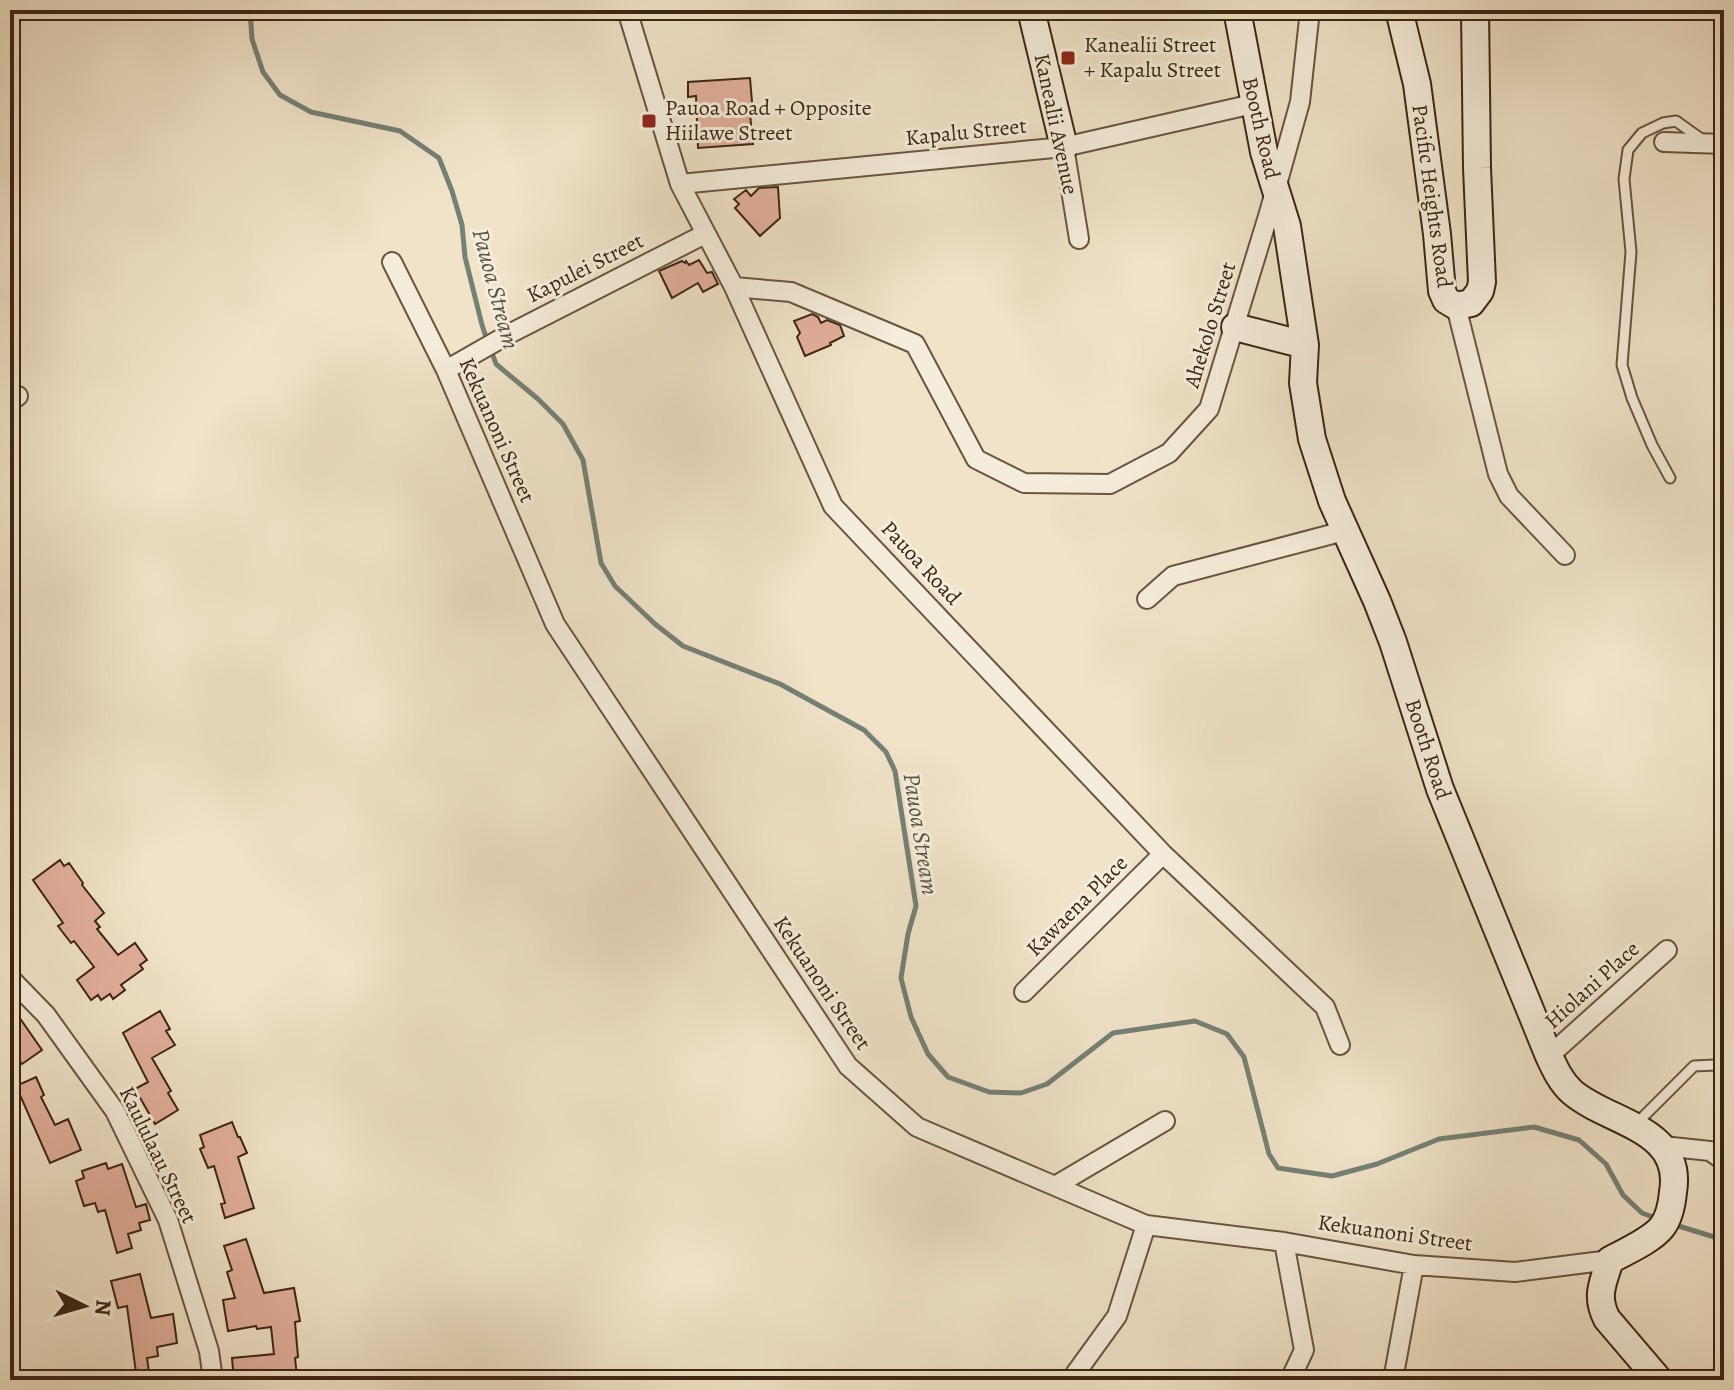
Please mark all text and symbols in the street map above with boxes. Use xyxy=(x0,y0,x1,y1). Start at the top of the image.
place label: Kanealii Street + Kapalu Street xyxy=(1084,30,1221,85)
marker: Kanealii Street + Kapalu Street xyxy=(1059,49,1077,67)
street label: Kanealii Avenue xyxy=(1026,51,1086,197)
street label: Booth Road xyxy=(1235,74,1287,182)
place label: Pauoa Road + Opposite Hiilawe Street xyxy=(665,93,872,148)
street label: Pacific Heights Road xyxy=(1404,102,1460,290)
street label: Kapalu Street xyxy=(904,111,1028,153)
marker: Pauoa Road + Opposite Hiilawe Street xyxy=(640,112,658,130)
water label: Pauoa Stream xyxy=(465,225,527,353)
street label: Kapulei Street xyxy=(521,226,649,310)
street label: Ahekolo Street xyxy=(1176,258,1243,393)
street label: Kekuanoni Street xyxy=(452,353,542,507)
street label: Pauoa Road xyxy=(874,514,968,612)
street label: Booth Road xyxy=(1398,695,1458,803)
water label: Pauoa Stream xyxy=(896,770,946,898)
street label: Kawaena Place xyxy=(1020,849,1134,963)
street label: Kekuanoni Street xyxy=(766,910,878,1056)
street label: Hiolani Place xyxy=(1538,934,1646,1036)
street label: Kaululaau Street xyxy=(112,1081,204,1229)
street label: Kekuanoni Street xyxy=(1316,1207,1474,1259)
north arrow xyxy=(44,1266,124,1346)
text: N xyxy=(87,1298,119,1317)

